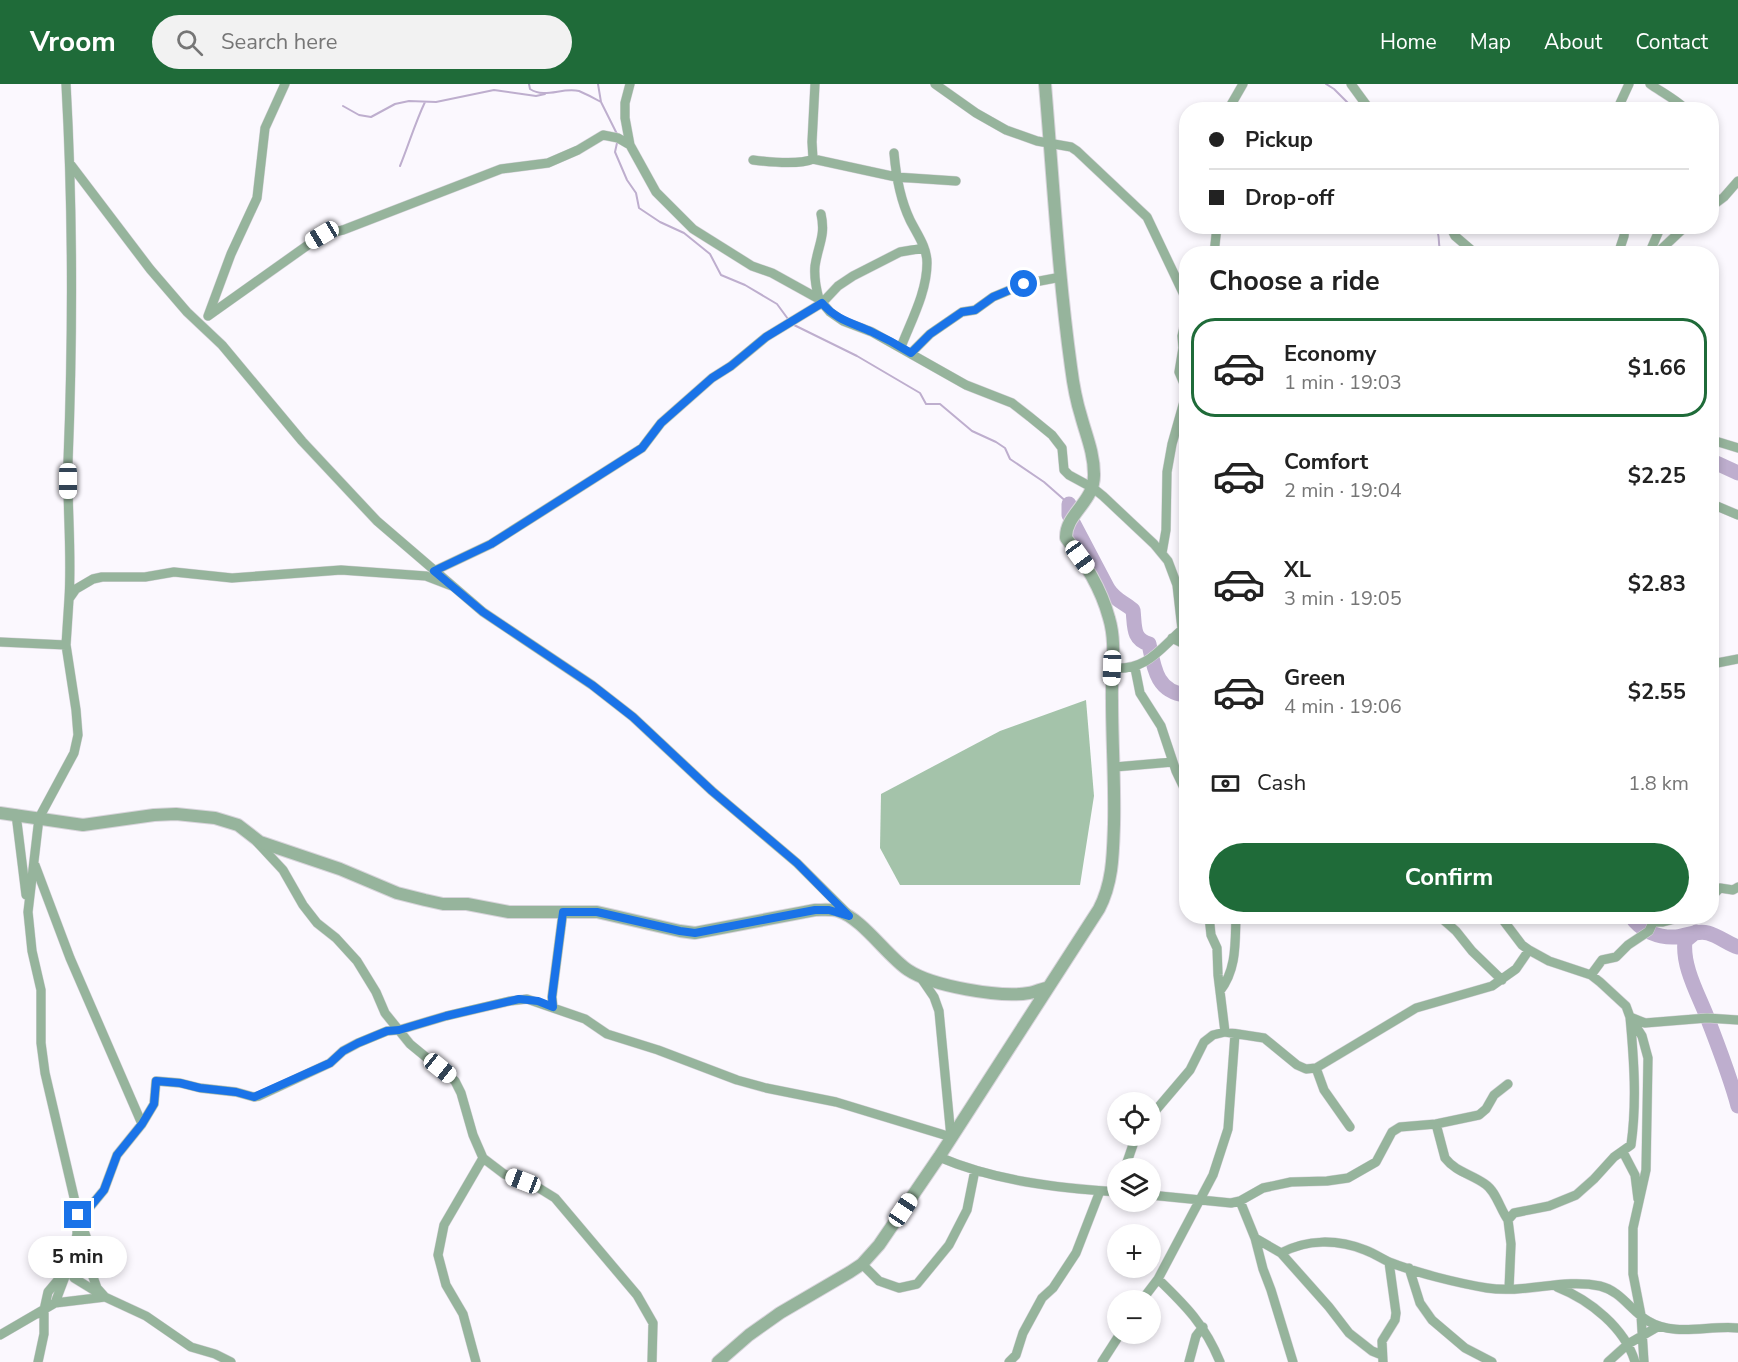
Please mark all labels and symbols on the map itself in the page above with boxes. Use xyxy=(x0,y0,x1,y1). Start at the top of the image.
car xyxy=(302,218,342,252)
route start xyxy=(1010,270,1037,297)
car xyxy=(59,463,77,499)
car xyxy=(1062,537,1098,577)
car xyxy=(1102,650,1122,686)
car xyxy=(420,1050,460,1086)
car xyxy=(503,1166,543,1196)
car xyxy=(885,1190,921,1230)
route end xyxy=(64,1201,91,1228)
callout: 5 min xyxy=(28,1236,128,1278)

